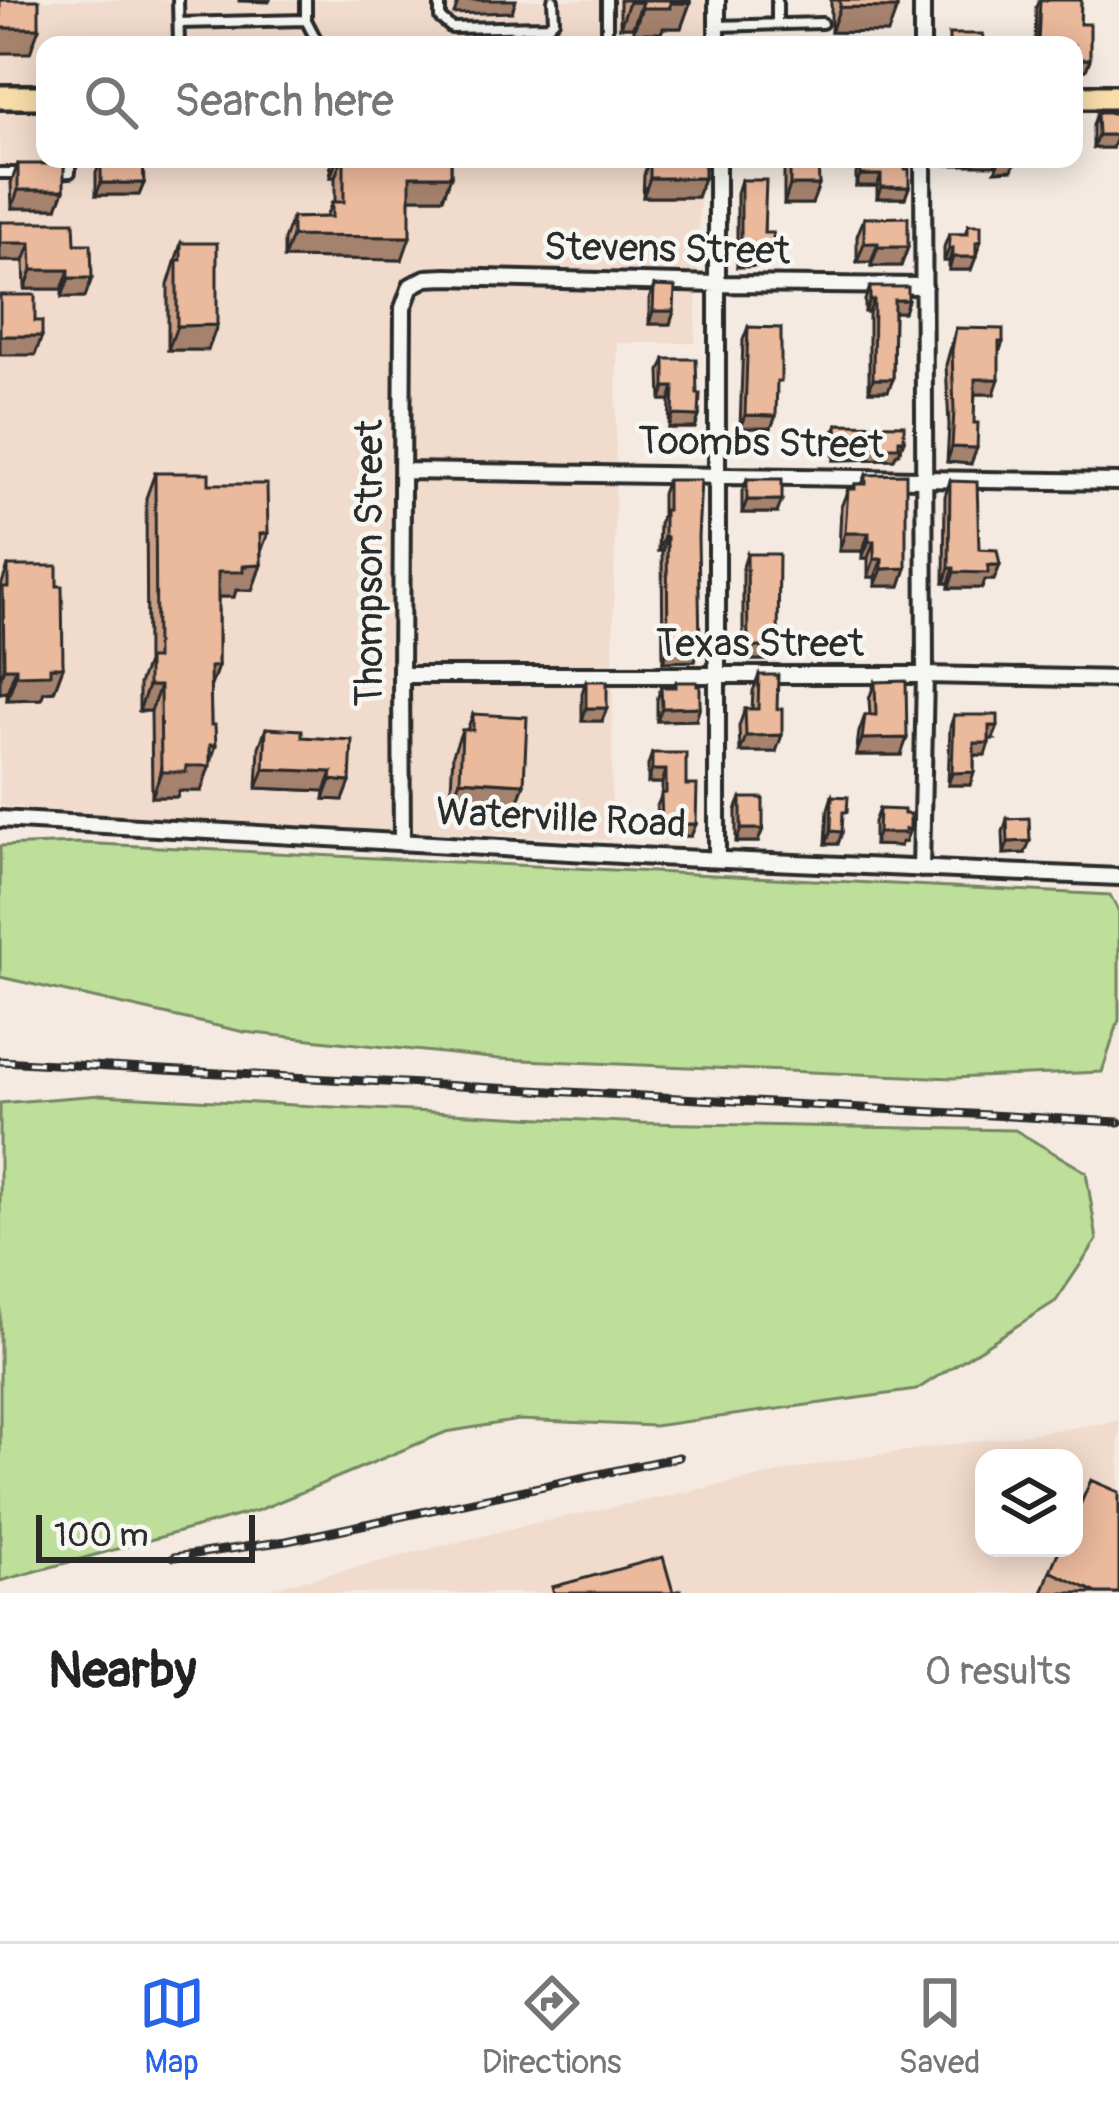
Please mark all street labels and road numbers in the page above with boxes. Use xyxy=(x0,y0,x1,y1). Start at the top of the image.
street label: Stevens Street xyxy=(543,222,791,276)
street label: Toombs Street xyxy=(638,416,885,470)
street label: Thompson Street xyxy=(345,419,394,707)
street label: Texas Street xyxy=(656,619,864,668)
street label: Waterville Road xyxy=(435,787,687,849)

